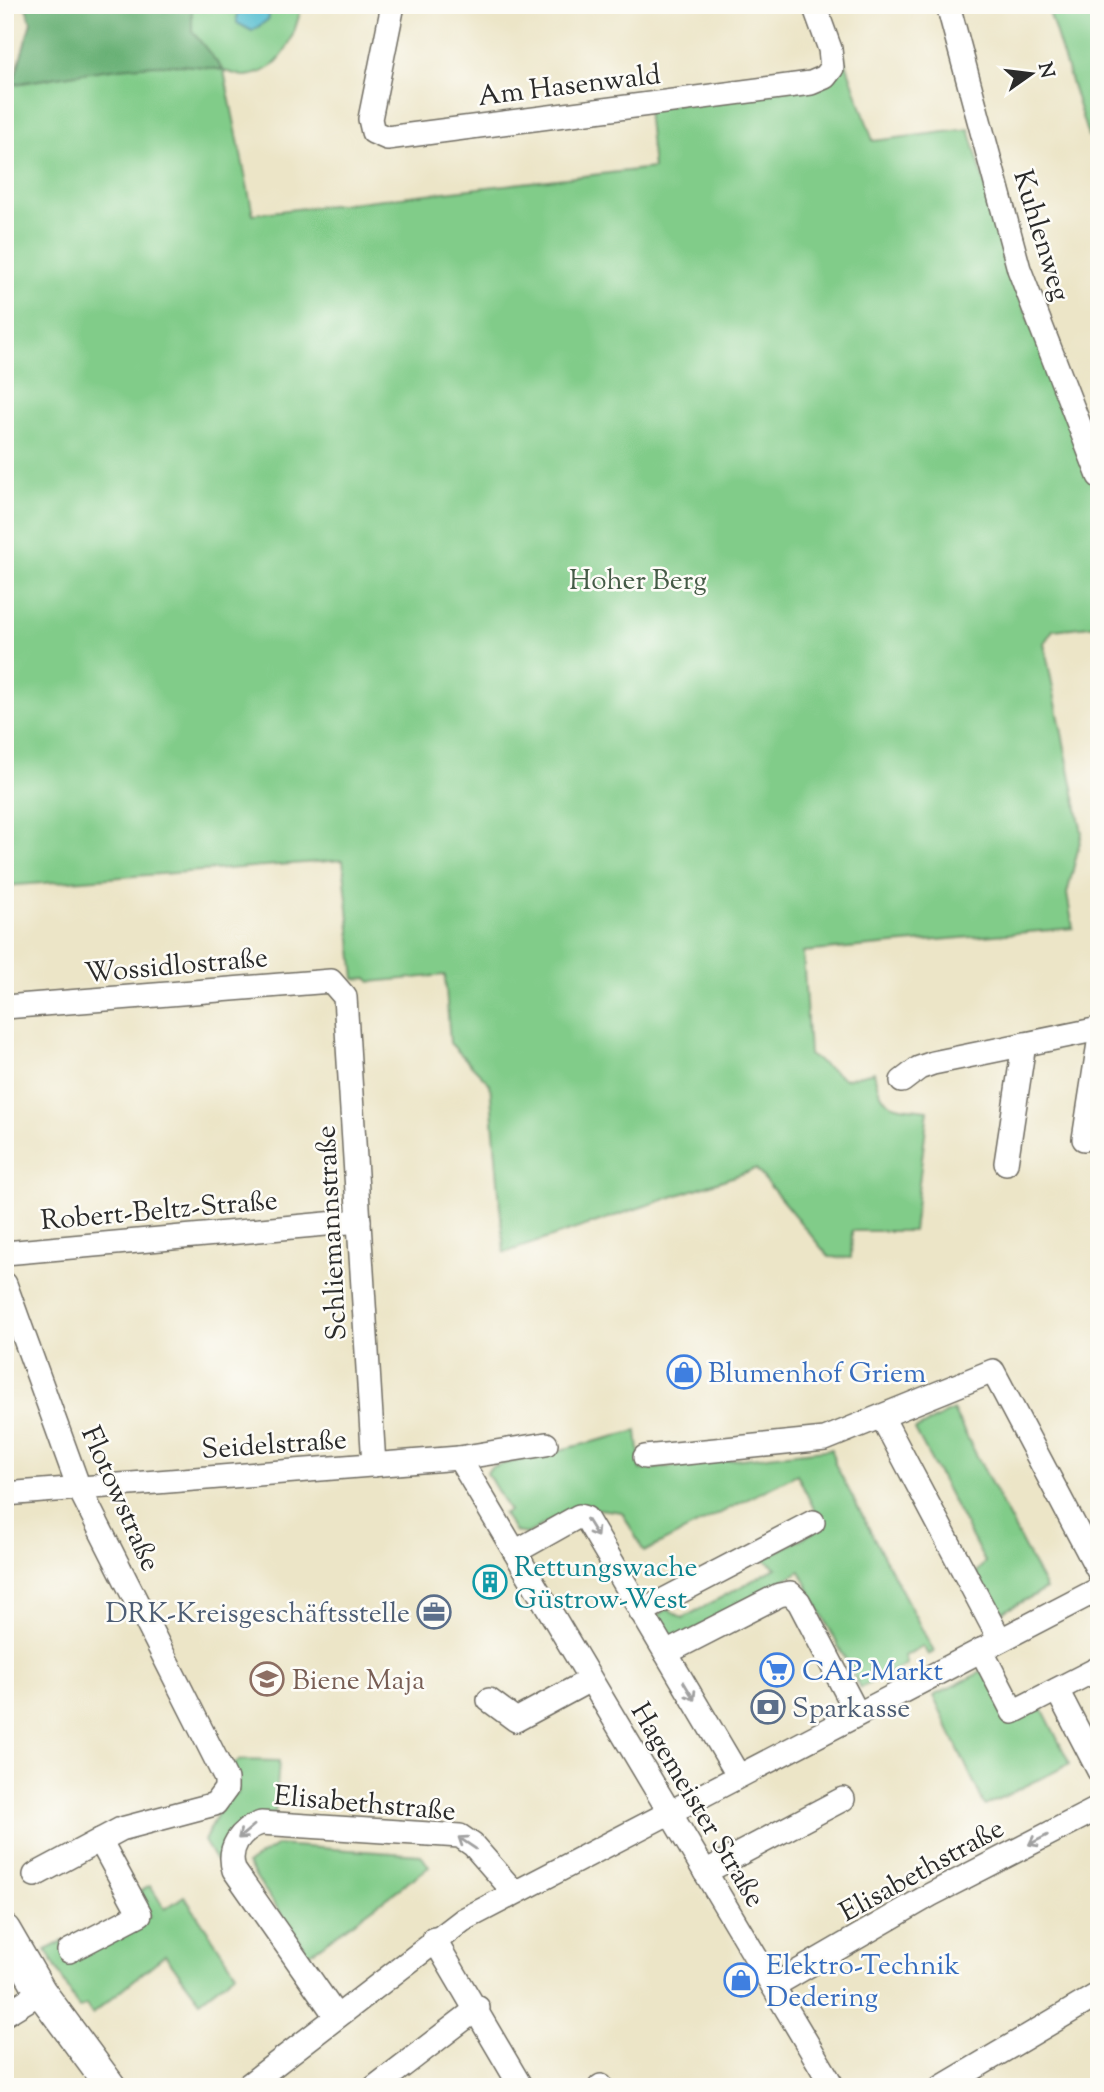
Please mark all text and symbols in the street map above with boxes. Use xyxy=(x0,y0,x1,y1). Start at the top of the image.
north arrow xyxy=(996,38,1066,108)
street label: Am Hasenwald xyxy=(476,56,663,118)
text: N xyxy=(1030,60,1060,81)
street label: Kuhlenweg xyxy=(1001,165,1079,306)
park label: Hoher Berg xyxy=(569,562,707,602)
street label: Wossidlostraße xyxy=(83,939,270,995)
street label: Schliemannstraße xyxy=(307,1124,359,1341)
street label: Robert-Beltz-Straße xyxy=(39,1182,279,1242)
shop icon: Blumenhof Griem xyxy=(665,1353,703,1391)
place label: Blumenhof Griem xyxy=(708,1355,926,1395)
street label: Flotowstraße xyxy=(69,1420,169,1578)
street label: Seidelstraße xyxy=(200,1421,348,1471)
one-way arrow xyxy=(585,1518,599,1538)
place label: Rettungswache Güstrow-West xyxy=(514,1549,698,1621)
building icon: Rettungswache Güstrow-West xyxy=(471,1563,509,1601)
office icon: DRK-Kreisgeschäftsstelle xyxy=(415,1593,453,1631)
place label: DRK-Kreisgeschäftsstelle xyxy=(105,1595,410,1635)
supermarket icon: CAP-Markt xyxy=(758,1651,796,1689)
place label: CAP-Markt xyxy=(802,1653,943,1693)
school or university icon: Biene Maja xyxy=(248,1660,286,1698)
place label: Biene Maja xyxy=(292,1662,425,1702)
one-way arrow xyxy=(682,1681,696,1701)
bank icon: Sparkasse xyxy=(749,1688,787,1726)
place label: Sparkasse xyxy=(792,1690,910,1730)
street label: Hagemeister Straße xyxy=(619,1696,773,1916)
street label: Elisabethstraße xyxy=(272,1777,457,1833)
street label: Elisabethstraße xyxy=(833,1810,1012,1933)
one-way arrow xyxy=(237,1824,255,1840)
one-way arrow xyxy=(1028,1833,1049,1847)
one-way arrow xyxy=(458,1835,478,1850)
place label: Elektro-Technik Dedering xyxy=(766,1947,960,2019)
shop icon: Elektro-Technik Dedering xyxy=(722,1961,760,1999)

